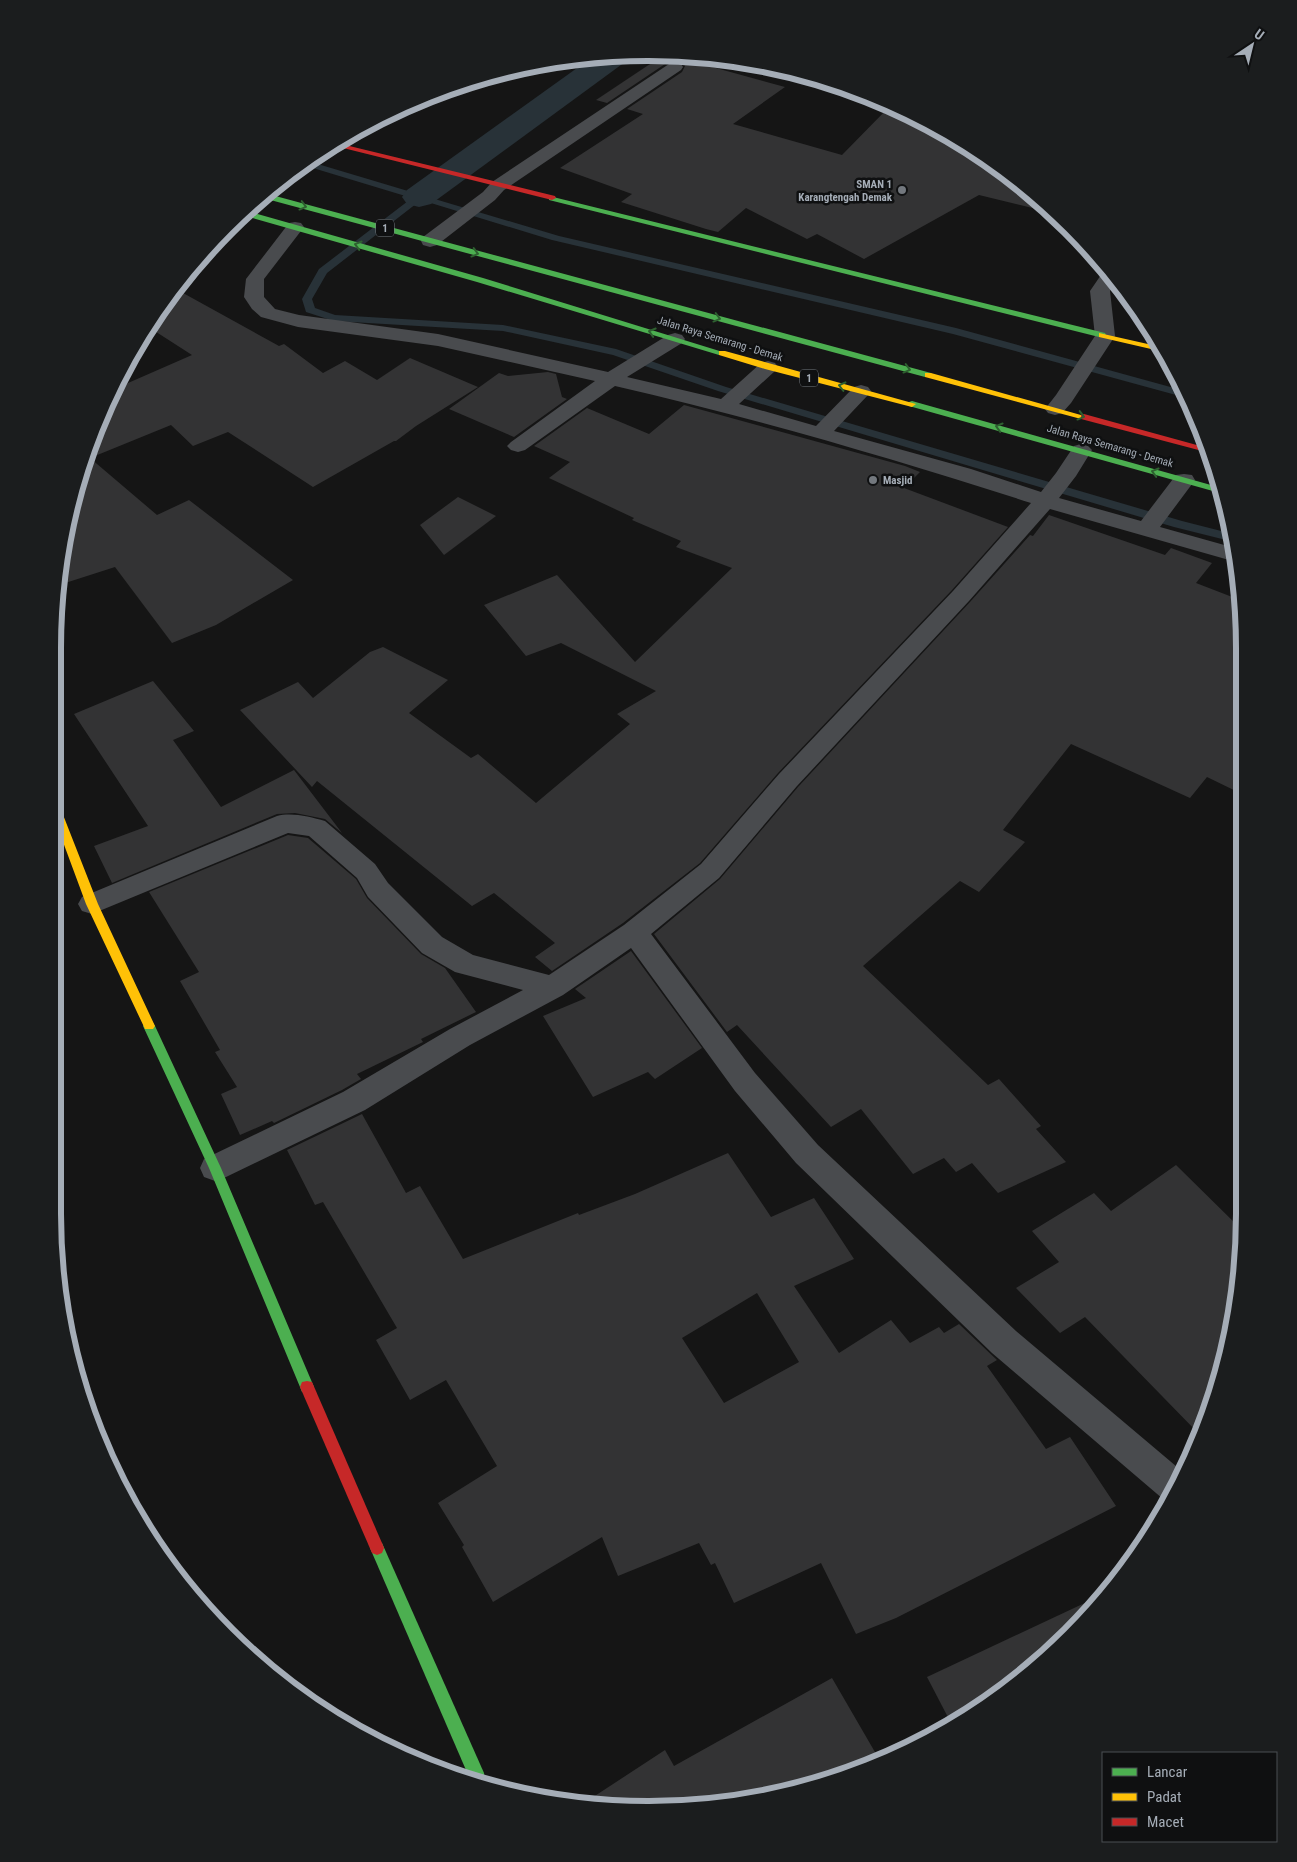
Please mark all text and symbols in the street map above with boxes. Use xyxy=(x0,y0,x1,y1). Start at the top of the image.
north arrow xyxy=(1227,20,1277,70)
text: U xyxy=(1252,26,1267,43)
place label: SMAN 1 Karangtengah Demak xyxy=(798,178,893,204)
marker: SMAN 1 Karangtengah Demak xyxy=(896,184,908,196)
one-way arrow xyxy=(298,200,307,211)
road number: 1 xyxy=(376,220,394,237)
one-way arrow xyxy=(354,240,362,250)
one-way arrow xyxy=(471,248,479,258)
one-way arrow xyxy=(712,312,721,323)
street label: Jalan Raya Semarang - Demak xyxy=(656,314,784,364)
one-way arrow xyxy=(648,328,656,338)
one-way arrow xyxy=(903,364,911,374)
road number: 1 xyxy=(800,369,818,386)
one-way arrow xyxy=(837,381,846,392)
one-way arrow xyxy=(1077,411,1085,421)
street label: Jalan Raya Semarang - Demak xyxy=(1045,422,1175,470)
one-way arrow xyxy=(995,423,1003,433)
one-way arrow xyxy=(1151,467,1160,477)
marker: Masjid xyxy=(867,474,879,486)
place label: Masjid xyxy=(883,474,912,487)
legend xyxy=(1102,1752,1277,1842)
text: Lancar xyxy=(1147,1763,1188,1781)
text: Padat xyxy=(1147,1788,1181,1806)
text: Macet xyxy=(1147,1813,1184,1831)

